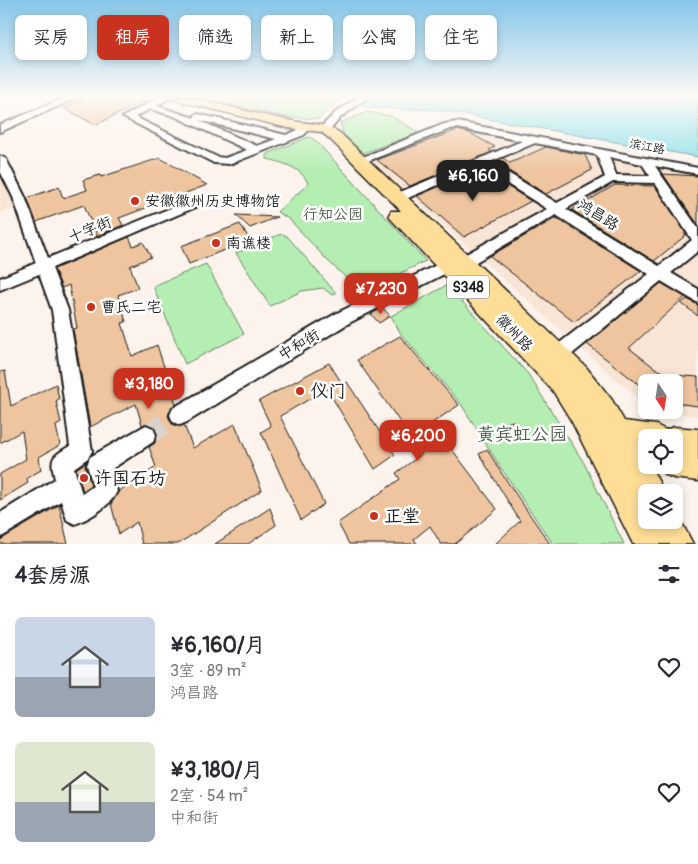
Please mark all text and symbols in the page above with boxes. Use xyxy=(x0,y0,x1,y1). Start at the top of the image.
chip: 买房 xyxy=(15,15,87,60)
chip: 租房 xyxy=(97,15,169,60)
chip: 筛选 xyxy=(179,15,251,60)
chip: 新上 xyxy=(261,15,333,60)
chip: 公寓 xyxy=(343,15,415,60)
chip: 住宅 xyxy=(425,15,497,60)
street label: 滨江路 xyxy=(628,136,666,158)
pin: ¥6,160 xyxy=(432,160,514,202)
text: ¥6,160 xyxy=(448,166,498,186)
place label: 安徽徽州历史博物馆 xyxy=(145,192,280,211)
marker: 安徽徽州历史博物馆 xyxy=(129,195,141,207)
street label: 鸿昌路 xyxy=(574,195,622,235)
park label: 行知公园 xyxy=(303,205,363,224)
street label: 十字街 xyxy=(66,212,114,248)
place label: 南谯楼 xyxy=(226,234,271,253)
marker: 南谯楼 xyxy=(210,237,222,249)
pin: ¥7,230 xyxy=(340,272,422,315)
road number: S348 xyxy=(447,276,489,298)
text: ¥7,230 xyxy=(355,279,407,299)
place label: 曹氏二宅 xyxy=(101,298,161,317)
marker: 曹氏二宅 xyxy=(85,301,97,313)
street label: 徽州路 xyxy=(492,310,536,356)
street label: 中和街 xyxy=(275,325,323,365)
pin: ¥3,180 xyxy=(108,368,190,410)
text: ¥3,180 xyxy=(124,374,174,394)
north arrow xyxy=(638,374,682,419)
map controls xyxy=(638,374,683,529)
place label: 仪门 xyxy=(310,380,346,403)
marker: 仪门 xyxy=(294,385,306,397)
pin: ¥6,200 xyxy=(377,420,459,462)
park label: 黄宾虹公园 xyxy=(477,423,567,446)
text: ¥6,200 xyxy=(390,426,446,446)
button: locate xyxy=(638,429,683,474)
place label: 许国石坊 xyxy=(94,467,166,490)
marker: 许国石坊 xyxy=(78,472,90,484)
button: layers xyxy=(638,484,683,529)
place label: 正堂 xyxy=(384,505,420,528)
marker: 正堂 xyxy=(368,510,380,522)
icon: filters xyxy=(655,560,683,588)
text: 4套房源 xyxy=(15,562,90,589)
text: ¥6,160/月 xyxy=(170,632,265,659)
icon: home xyxy=(55,637,115,697)
icon: heart xyxy=(655,653,683,681)
text: 3室 · 89 m² xyxy=(170,661,247,681)
text: 鸿昌路 xyxy=(170,683,218,703)
text: ¥3,180/月 xyxy=(170,757,263,784)
icon: home xyxy=(55,762,115,822)
icon: heart xyxy=(655,778,683,806)
text: 2室 · 54 m² xyxy=(170,786,248,806)
text: 中和街 xyxy=(170,808,218,828)

